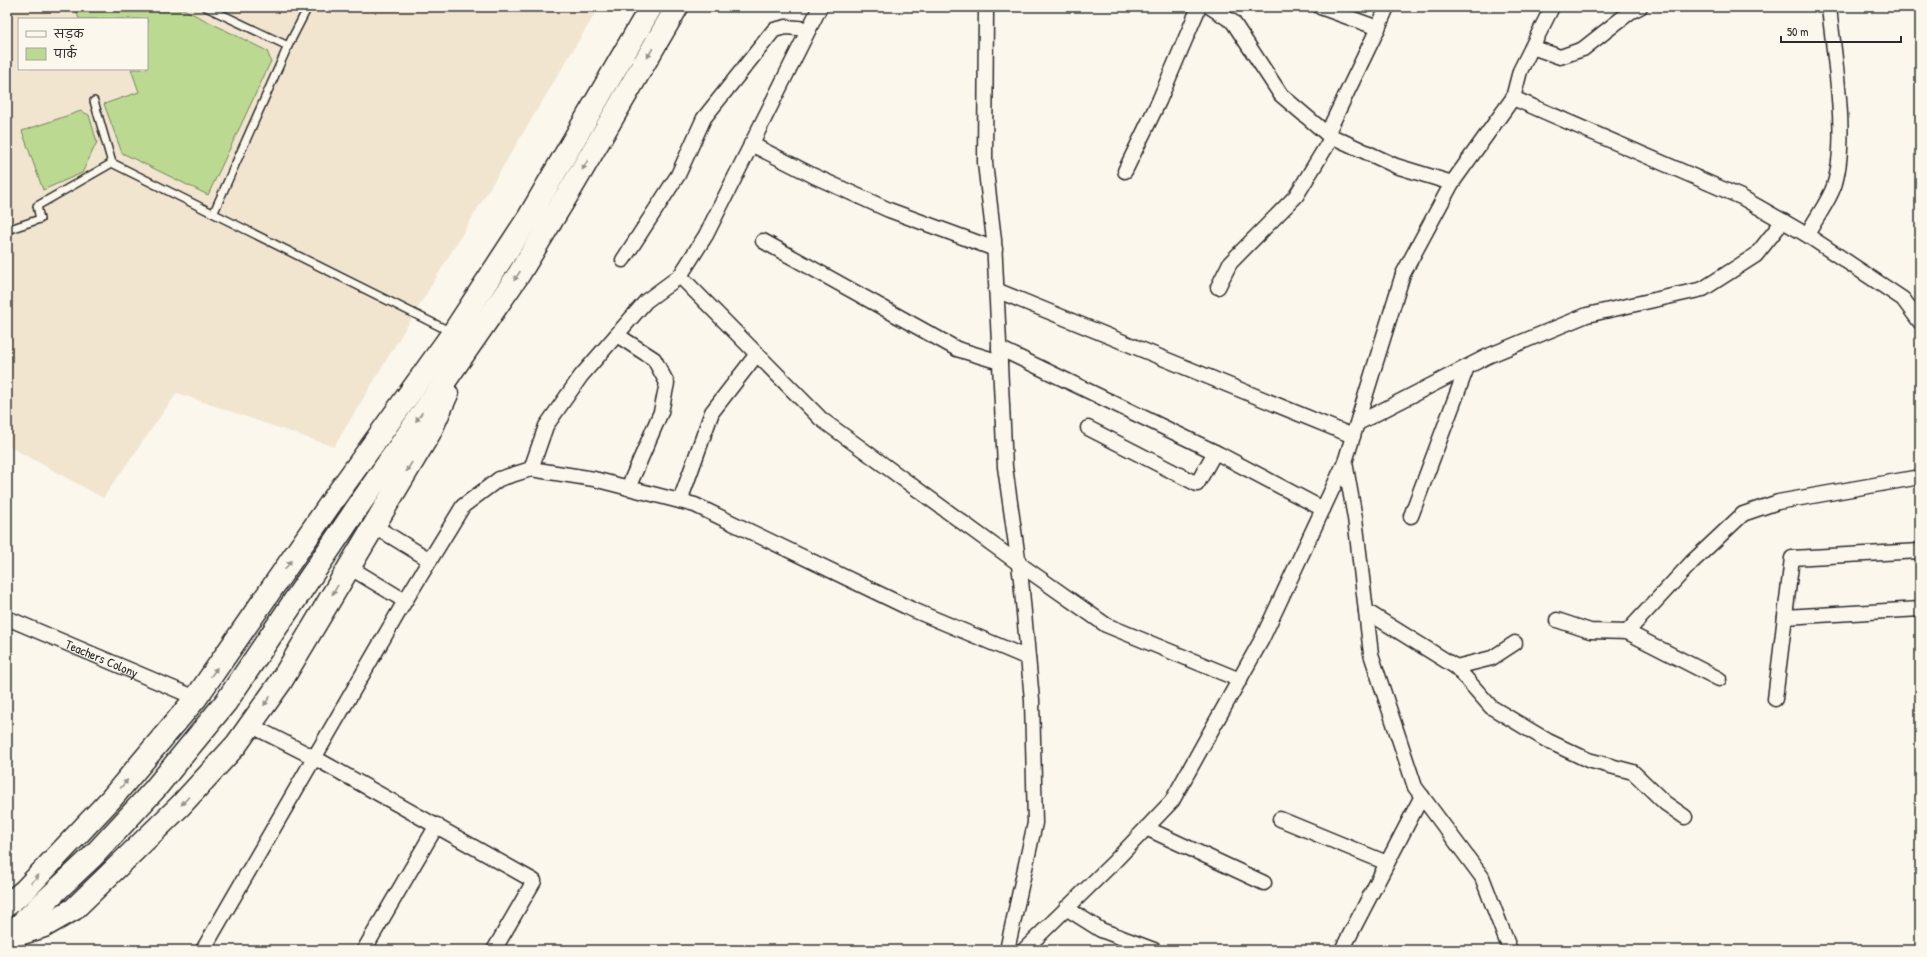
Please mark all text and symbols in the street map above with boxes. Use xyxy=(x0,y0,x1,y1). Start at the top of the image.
legend xyxy=(18,18,148,70)
scale bar xyxy=(1781,18,1901,44)
text: 50 m xyxy=(1787,23,1808,40)
text: सड़क xyxy=(53,25,85,42)
text: पार्क xyxy=(53,44,78,62)
one-way arrow xyxy=(647,47,654,59)
one-way arrow xyxy=(582,160,589,171)
one-way arrow xyxy=(513,271,521,281)
one-way arrow xyxy=(415,412,423,423)
one-way arrow xyxy=(406,461,413,473)
one-way arrow xyxy=(284,560,292,570)
one-way arrow xyxy=(332,584,339,596)
street label: Teachers Colony xyxy=(63,635,142,682)
one-way arrow xyxy=(210,666,218,677)
one-way arrow xyxy=(263,696,271,706)
one-way arrow xyxy=(120,778,129,789)
one-way arrow xyxy=(180,796,189,807)
one-way arrow xyxy=(31,874,40,884)

